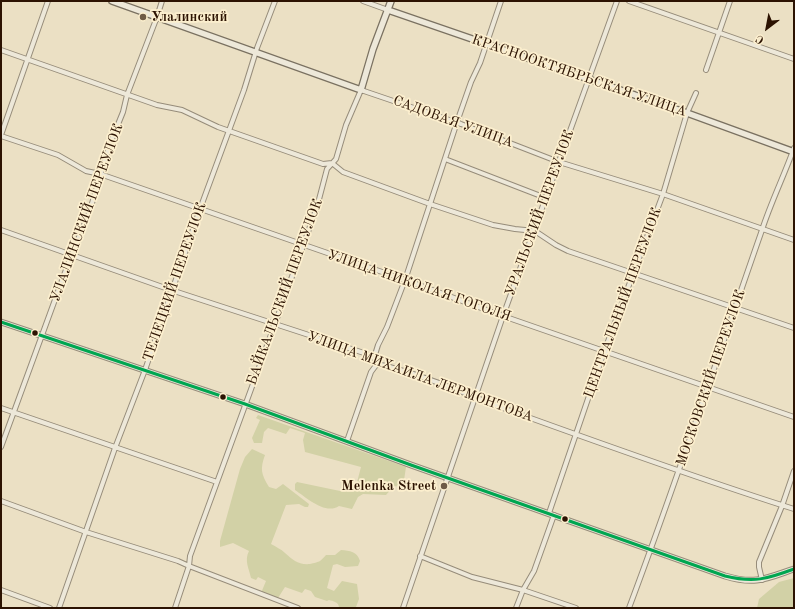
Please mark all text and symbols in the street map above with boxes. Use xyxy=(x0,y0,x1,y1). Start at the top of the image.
north arrow xyxy=(747,8,787,48)
place label: Улалинский xyxy=(151,9,227,25)
marker: Улалинский xyxy=(138,12,148,22)
street label: КРАСНООКТЯБРЬСКАЯ УЛИЦА xyxy=(469,31,689,121)
text: С xyxy=(754,32,766,45)
street label: САДОВАЯ УЛИЦА xyxy=(391,92,515,152)
street label: УЛАЛИНСКИЙ ПЕРЕУЛОК xyxy=(47,121,127,305)
street label: УРАЛЬСКИЙ ПЕРЕУЛОК xyxy=(502,127,578,299)
street label: БАЙКАЛЬСКИЙ ПЕРЕУЛОК xyxy=(243,196,327,388)
street label: ТЕЛЕЦКИЙ ПЕРЕУЛОК xyxy=(140,200,210,364)
street label: ЦЕНТРАЛЬНЫЙ ПЕРЕУЛОК xyxy=(581,205,665,401)
street label: УЛИЦА НИКОЛАЯ ГОГОЛЯ xyxy=(325,247,513,325)
street label: МОСКОВСКИЙ ПЕРЕУЛОК xyxy=(673,287,749,469)
unlabelled marker xyxy=(30,328,40,338)
street label: УЛИЦА МИХАИЛА ЛЕРМОНТОВА xyxy=(305,328,535,426)
unlabelled marker xyxy=(218,392,228,402)
place label: Melenka Street xyxy=(341,478,436,494)
marker: Melenka Street xyxy=(439,481,449,491)
unlabelled marker xyxy=(560,514,570,524)

